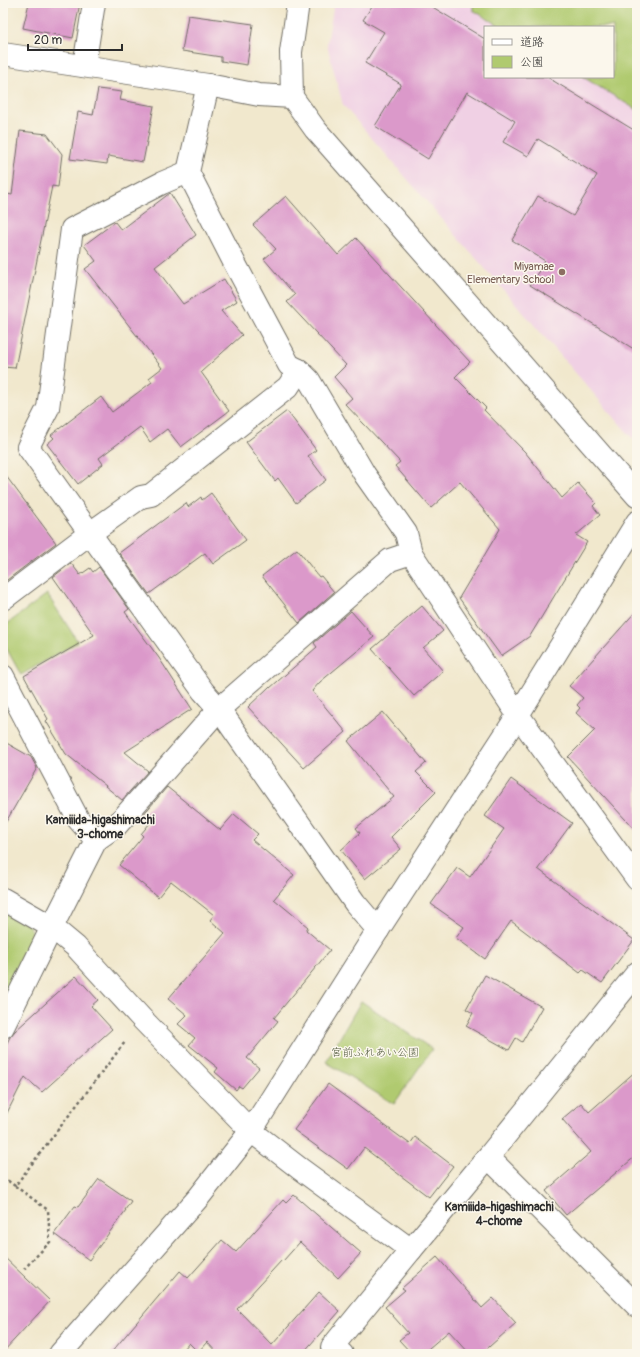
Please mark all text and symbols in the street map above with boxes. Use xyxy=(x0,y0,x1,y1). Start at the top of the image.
scale bar xyxy=(28,26,122,52)
legend xyxy=(484,26,614,78)
text: 20 m xyxy=(34,33,63,48)
text: 道路 xyxy=(520,35,544,50)
text: 公園 xyxy=(520,55,544,70)
place label: Miyamae Elementary School xyxy=(467,260,555,286)
marker: Miyamae Elementary School xyxy=(557,267,567,277)
district label: Kamiiida-higashimachi 3-chome xyxy=(45,813,155,842)
park label: 宮前ふれあい公園 xyxy=(331,1046,419,1059)
district label: Kamiiida-higashimachi 4-chome xyxy=(444,1200,554,1229)

